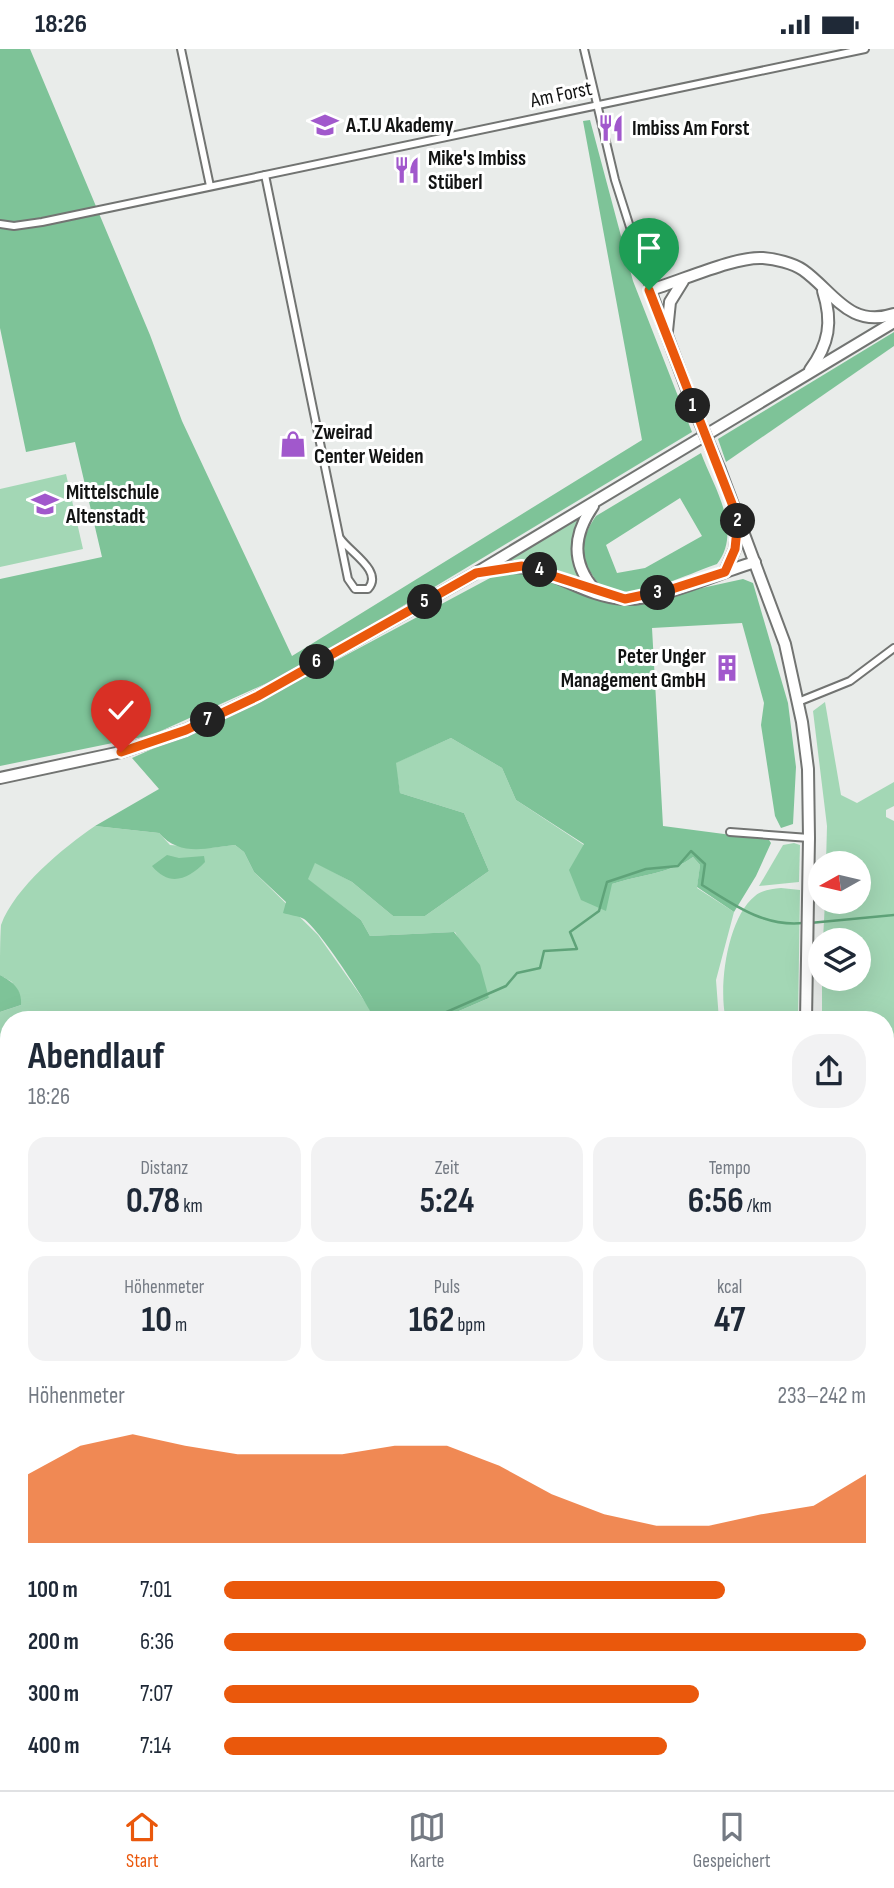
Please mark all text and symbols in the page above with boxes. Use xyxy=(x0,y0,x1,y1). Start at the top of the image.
text: 18:26 xyxy=(35,9,87,40)
street label: Am Forst xyxy=(527,76,594,113)
school or university icon: A.T.U Akademy xyxy=(310,110,340,140)
place label: A.T.U Akademy xyxy=(345,113,454,138)
restaurant icon: Imbiss Am Forst xyxy=(596,113,626,143)
place label: Imbiss Am Forst xyxy=(632,116,749,141)
place label: Mike's Imbiss Stüberl xyxy=(428,146,526,195)
restaurant icon: Mike's Imbiss Stüberl xyxy=(392,155,422,185)
pin xyxy=(619,218,679,290)
icon: arrive xyxy=(630,229,668,267)
pin: 1 xyxy=(676,389,710,423)
text: 1 xyxy=(689,394,696,417)
place label: Zweirad Center Weiden xyxy=(314,420,424,469)
shop icon: Zweirad Center Weiden xyxy=(278,429,308,459)
place label: Mittelschule Altenstadt xyxy=(65,480,159,529)
school or university icon: Mittelschule Altenstadt xyxy=(30,489,60,519)
pin: 2 xyxy=(720,503,756,539)
text: 2 xyxy=(733,509,742,532)
pin: 4 xyxy=(522,553,558,587)
text: 4 xyxy=(535,558,544,581)
pin: 3 xyxy=(640,575,676,611)
text: 3 xyxy=(653,581,662,604)
pin: 5 xyxy=(408,585,442,619)
text: 5 xyxy=(420,590,429,613)
place label: Peter Unger Management GmbH xyxy=(561,644,706,693)
pin: 6 xyxy=(300,645,334,679)
text: 6 xyxy=(312,650,321,673)
building icon: Peter Unger Management GmbH xyxy=(712,653,742,683)
pin xyxy=(91,680,151,752)
icon: check xyxy=(102,691,140,729)
pin: 7 xyxy=(190,703,226,737)
text: 7 xyxy=(203,708,212,731)
north arrow xyxy=(808,851,872,913)
map controls xyxy=(808,851,871,991)
button: layers xyxy=(808,928,871,991)
text: Abendlauf xyxy=(28,1034,164,1079)
button: share xyxy=(792,1034,866,1108)
text: 18:26 xyxy=(28,1083,70,1111)
text: Distanz xyxy=(140,1157,188,1180)
text: Zeit xyxy=(435,1157,459,1180)
text: Tempo xyxy=(709,1157,751,1180)
text: 0.78 xyxy=(126,1180,180,1223)
text: 5:24 xyxy=(420,1180,474,1223)
text: 6:56 xyxy=(688,1180,744,1223)
text: km xyxy=(180,1195,203,1218)
text: /km xyxy=(744,1195,772,1218)
text: Höhenmeter xyxy=(124,1276,204,1299)
text: Puls xyxy=(434,1276,460,1299)
text: kcal xyxy=(717,1276,742,1299)
text: 10 xyxy=(142,1299,172,1342)
text: 162 xyxy=(409,1299,454,1342)
text: 47 xyxy=(714,1299,745,1342)
text: m xyxy=(172,1314,187,1337)
text: bpm xyxy=(454,1314,485,1337)
text: Höhenmeter xyxy=(28,1382,125,1410)
text: 233–242 m xyxy=(777,1382,866,1410)
text: 100 m xyxy=(28,1576,78,1604)
text: 7:01 xyxy=(140,1576,172,1604)
text: 200 m xyxy=(28,1628,79,1656)
text: 6:36 xyxy=(140,1628,174,1656)
text: 300 m xyxy=(28,1680,79,1708)
text: 7:07 xyxy=(140,1680,173,1708)
text: 400 m xyxy=(28,1732,79,1760)
text: 7:14 xyxy=(140,1732,171,1760)
tab: Start xyxy=(123,1808,161,1873)
tab: Karte xyxy=(408,1808,446,1873)
tab: Gespeichert xyxy=(693,1808,771,1873)

